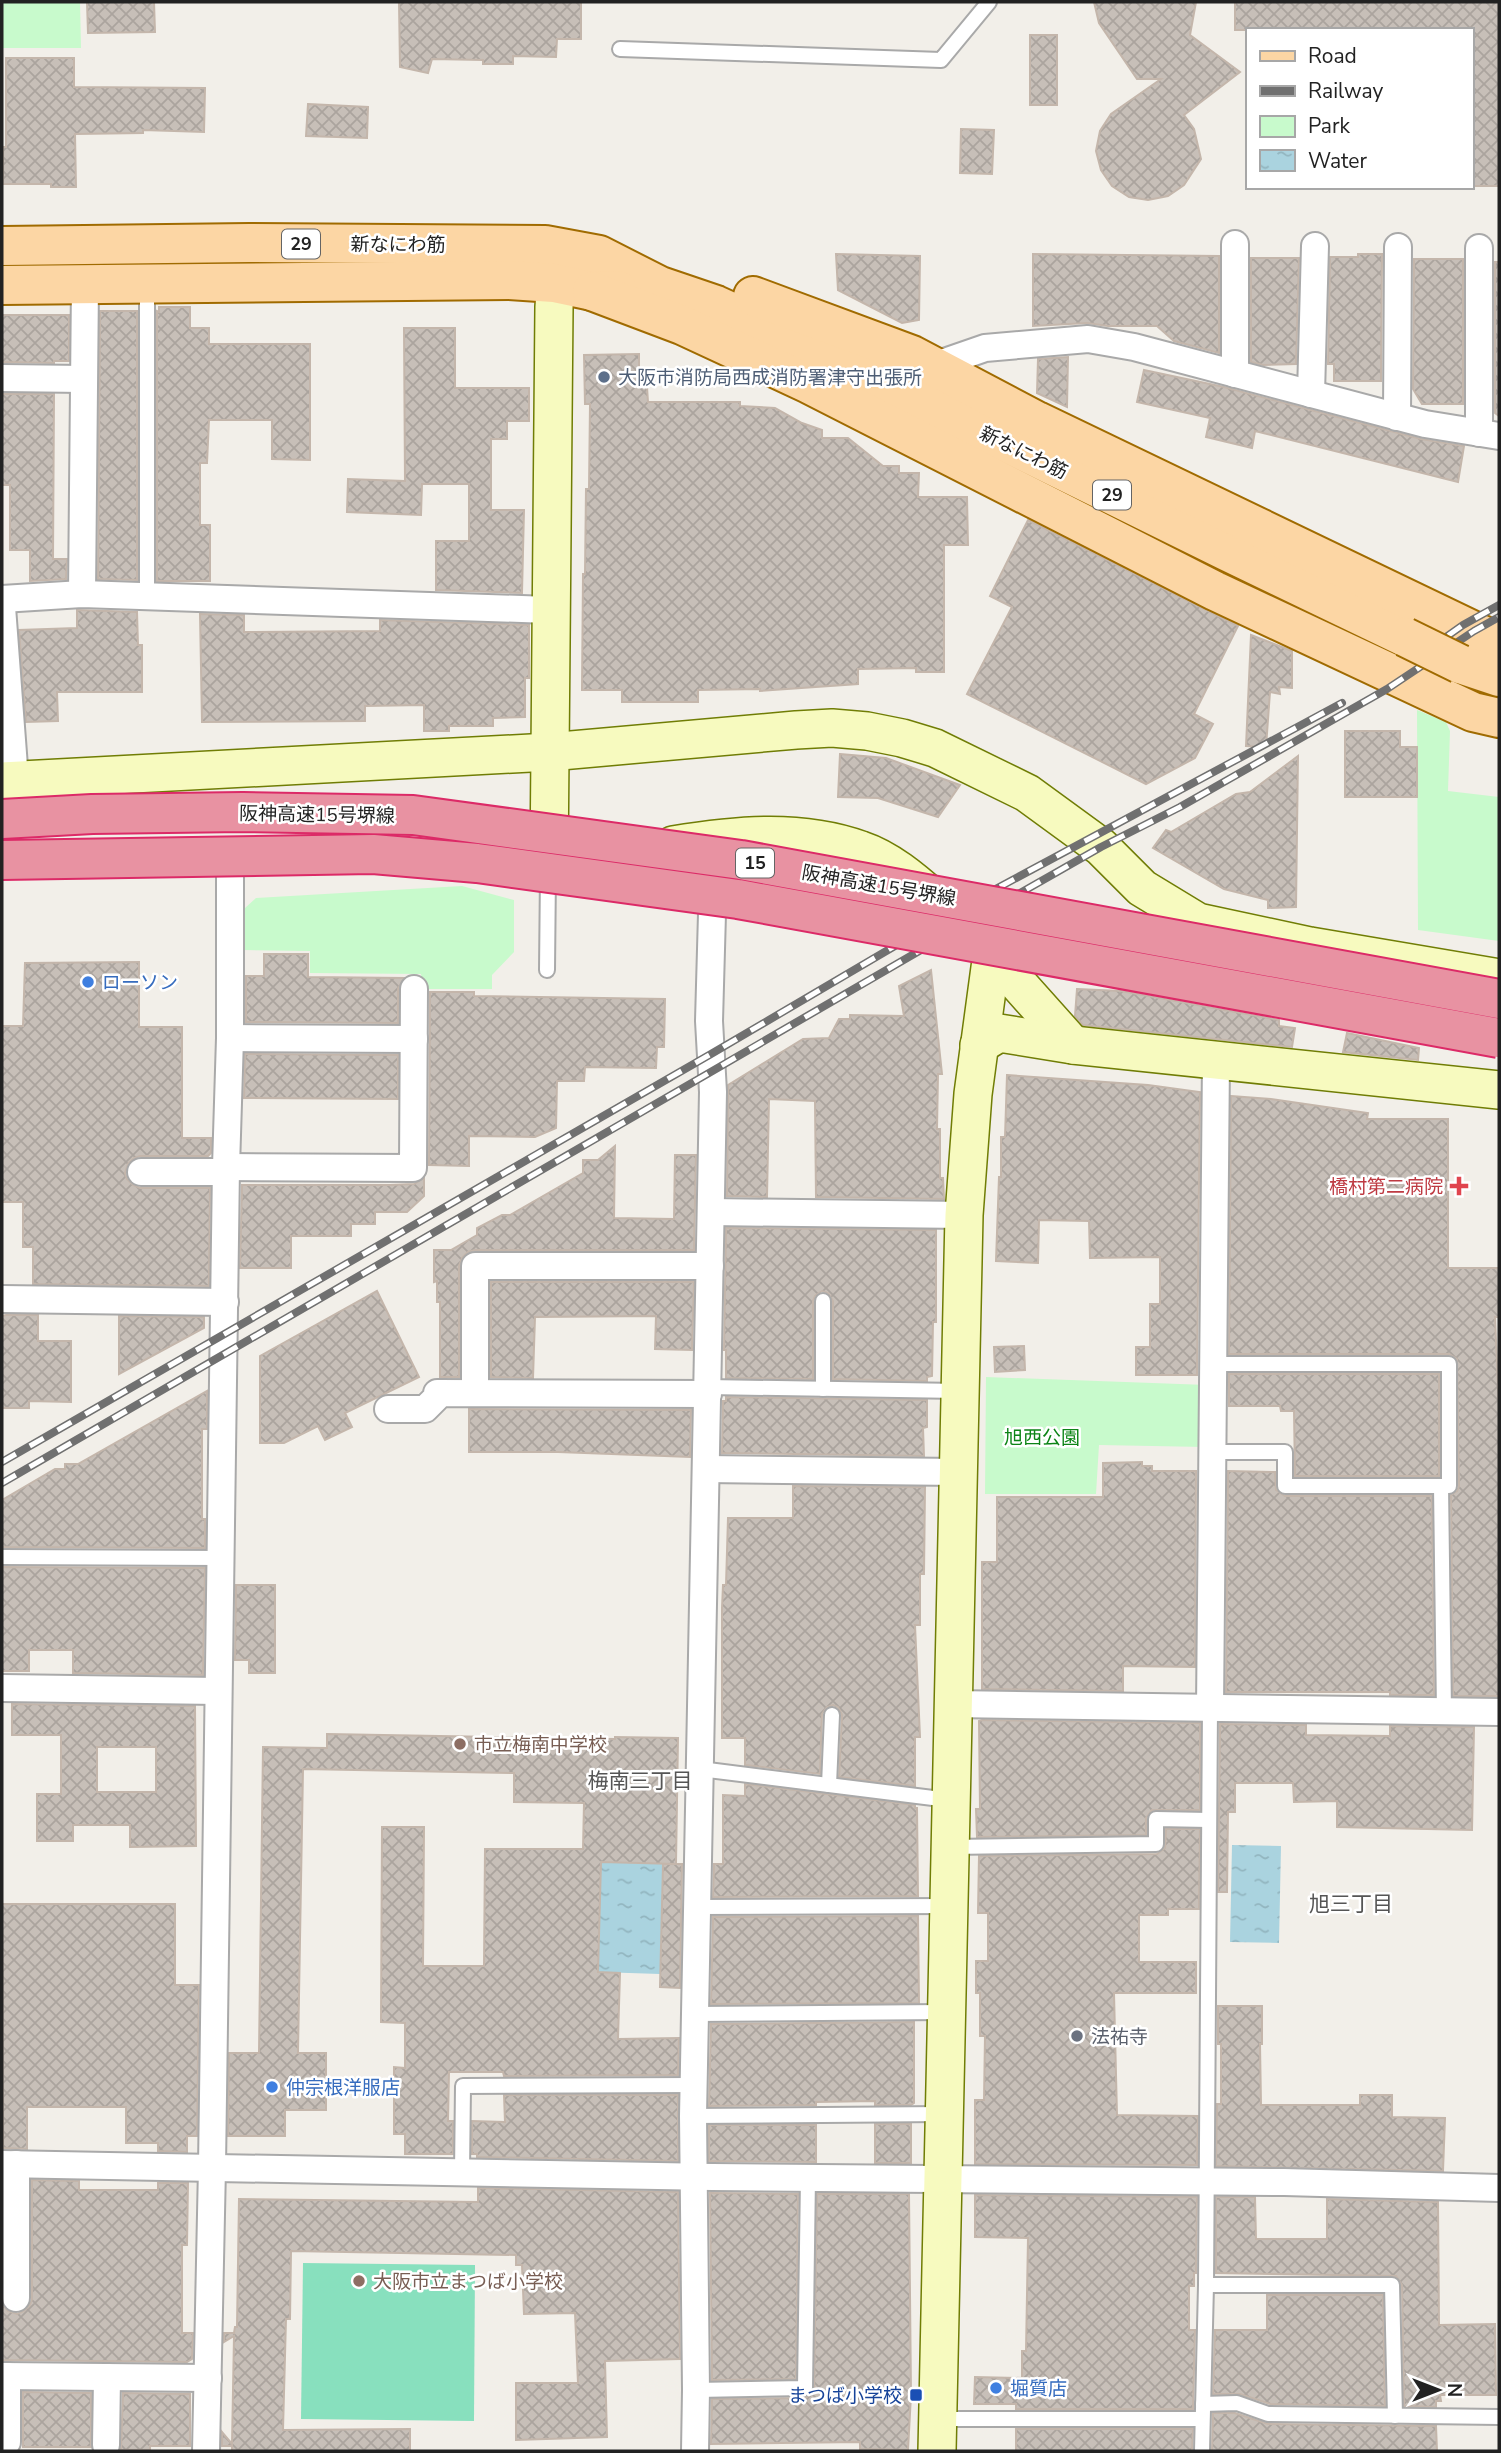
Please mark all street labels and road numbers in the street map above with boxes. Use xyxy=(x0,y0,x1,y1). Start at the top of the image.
road number: 29 xyxy=(282,230,320,258)
street label: 新なにわ筋 xyxy=(350,232,446,258)
street label: 新なにわ筋 xyxy=(975,420,1072,485)
road number: 29 xyxy=(1093,480,1131,509)
street label: 阪神高速15号堺線 xyxy=(239,801,395,829)
road number: 15 xyxy=(736,848,774,878)
street label: 阪神高速15号堺線 xyxy=(800,860,958,912)

